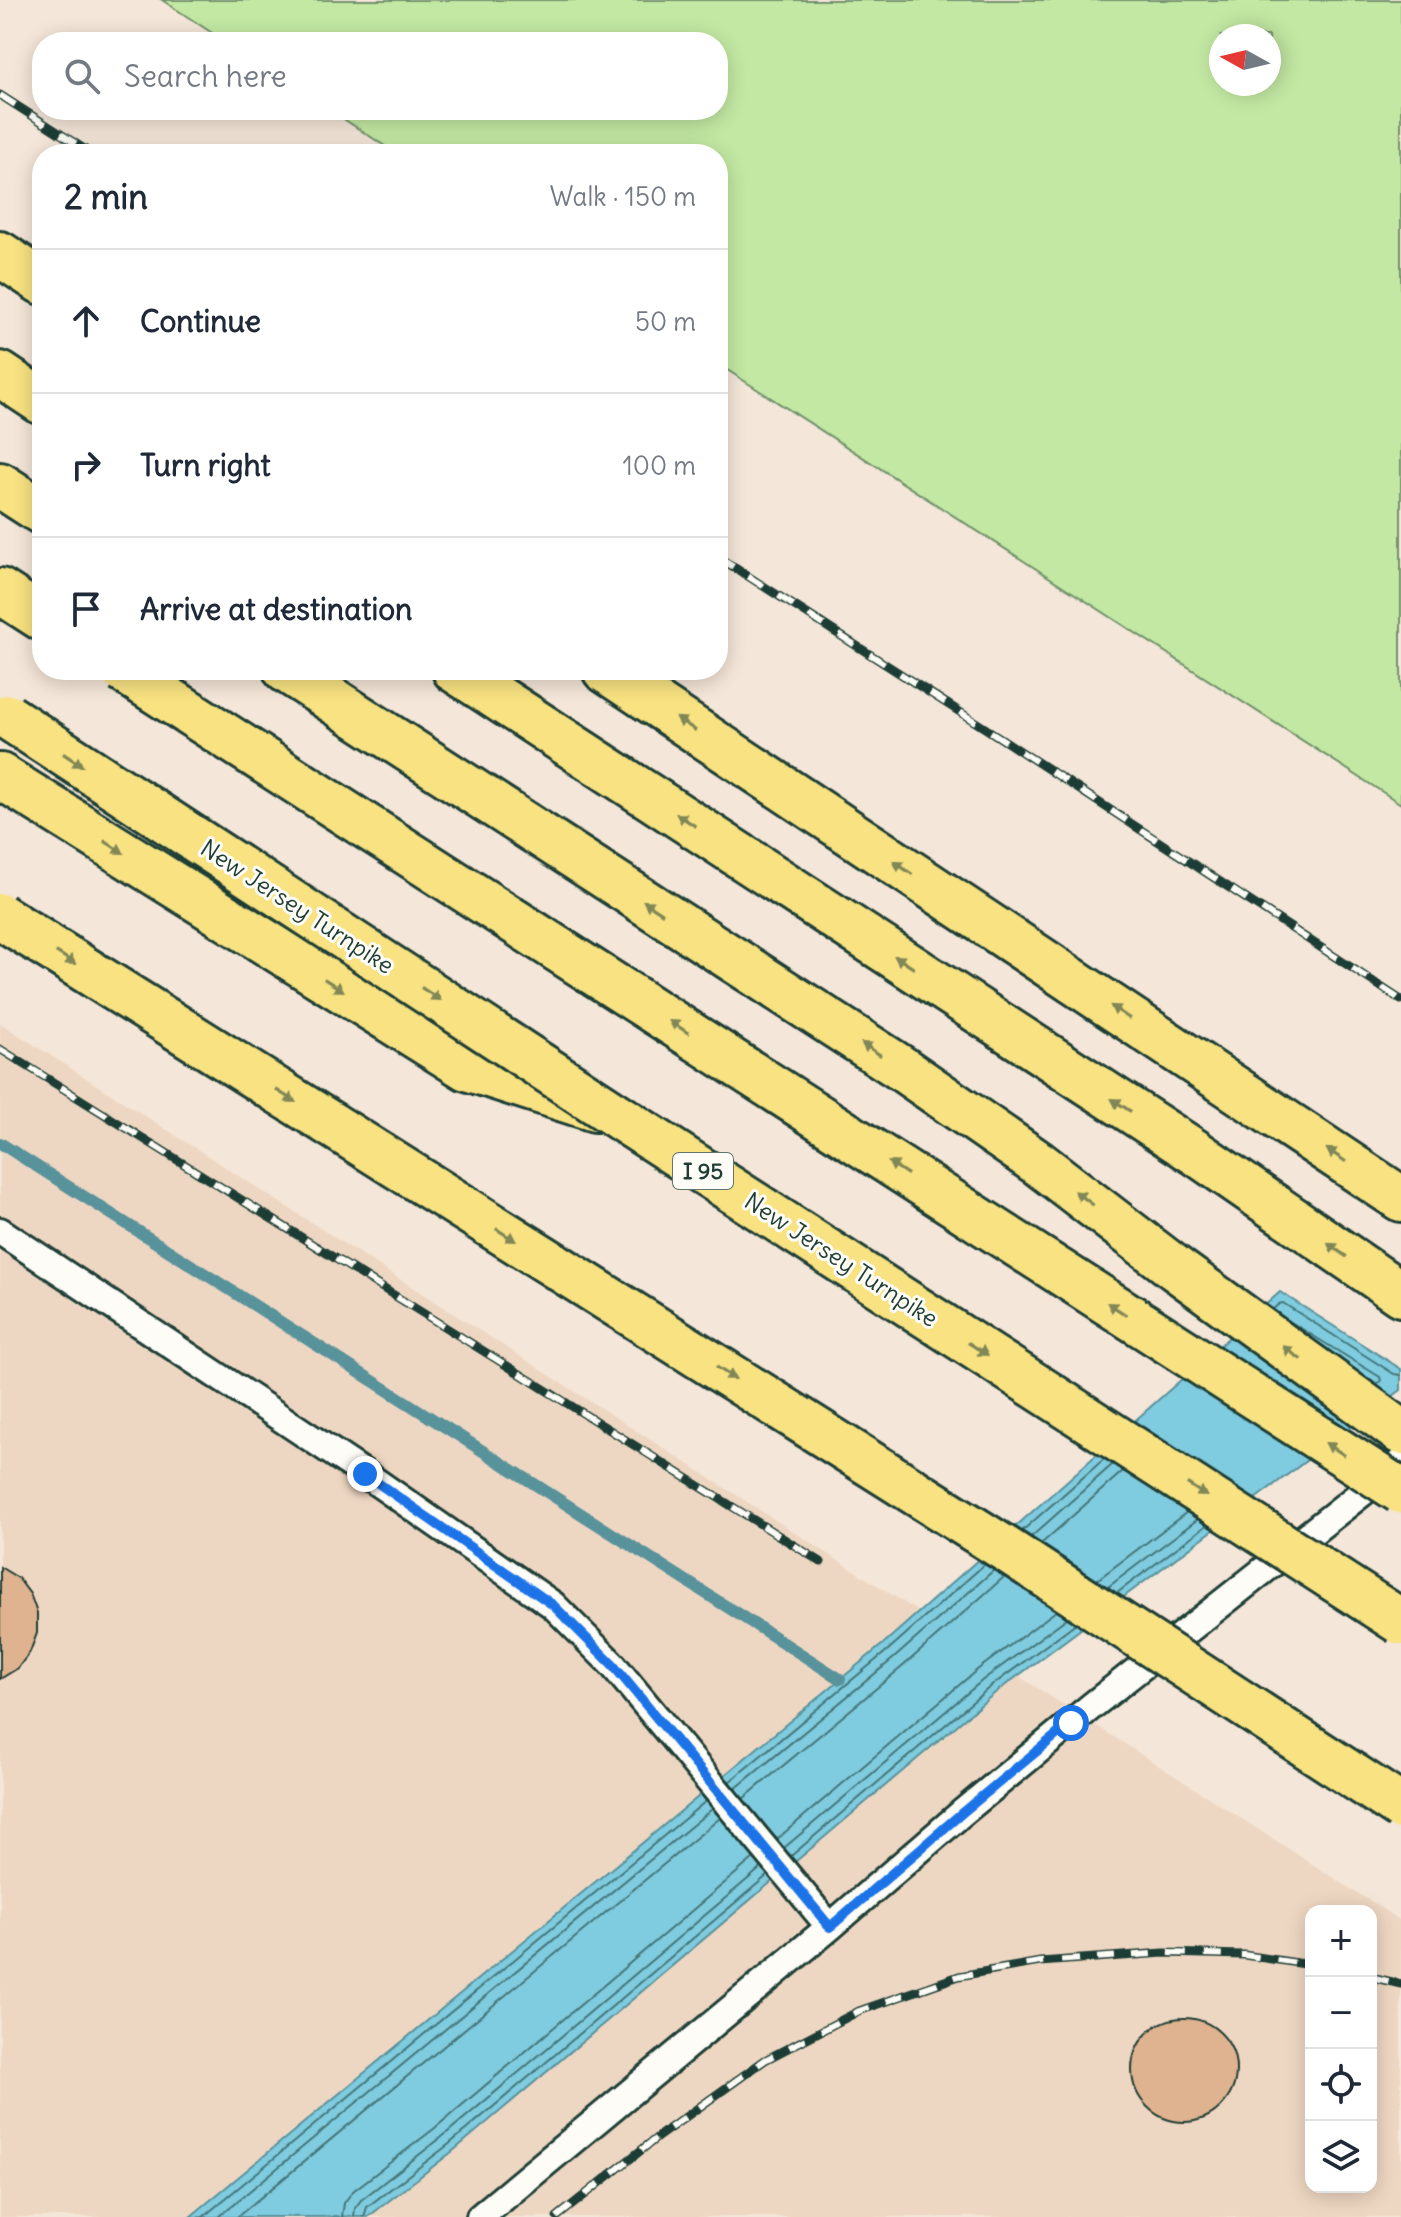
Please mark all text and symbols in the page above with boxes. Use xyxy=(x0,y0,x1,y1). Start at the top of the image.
north arrow xyxy=(1209,24,1281,96)
search box xyxy=(32,32,728,120)
icon: search xyxy=(60,54,104,98)
text: Search here xyxy=(124,57,287,95)
text: 2 min xyxy=(64,175,148,218)
text: Walk · 150 m xyxy=(550,180,696,213)
icon: ahead xyxy=(64,299,108,343)
text: Continue xyxy=(140,302,261,340)
text: 50 m xyxy=(635,305,696,338)
icon: right xyxy=(64,443,108,487)
text: Turn right xyxy=(140,446,271,484)
text: 100 m xyxy=(622,449,696,482)
icon: arrive xyxy=(64,587,108,631)
text: Arrive at destination xyxy=(140,590,412,628)
one-way arrow xyxy=(676,717,697,732)
one-way arrow xyxy=(62,752,84,767)
one-way arrow xyxy=(675,814,697,828)
street label: New Jersey Turnpike xyxy=(195,832,400,980)
one-way arrow xyxy=(103,840,125,854)
one-way arrow xyxy=(892,861,914,876)
one-way arrow xyxy=(642,901,664,915)
one-way arrow xyxy=(55,950,77,964)
one-way arrow xyxy=(893,955,914,970)
one-way arrow xyxy=(323,977,345,991)
one-way arrow xyxy=(421,986,442,1001)
one-way arrow xyxy=(1109,1004,1130,1019)
one-way arrow xyxy=(668,1021,690,1035)
one-way arrow xyxy=(861,1041,882,1056)
one-way arrow xyxy=(275,1089,297,1103)
one-way arrow xyxy=(1111,1097,1132,1112)
one-way arrow xyxy=(1326,1148,1347,1163)
road number: I 95 xyxy=(673,1153,733,1189)
one-way arrow xyxy=(887,1161,909,1176)
street label: New Jersey Turnpike xyxy=(739,1185,944,1333)
one-way arrow xyxy=(1074,1191,1094,1207)
one-way arrow xyxy=(495,1227,517,1241)
one-way arrow xyxy=(1326,1243,1347,1258)
one-way arrow xyxy=(1106,1301,1127,1316)
one-way arrow xyxy=(968,1341,989,1356)
one-way arrow xyxy=(1282,1346,1303,1361)
one-way arrow xyxy=(715,1366,737,1380)
one-way arrow xyxy=(1325,1442,1346,1457)
route end xyxy=(347,1456,383,1492)
one-way arrow xyxy=(1186,1482,1207,1497)
route start xyxy=(1053,1705,1089,1741)
map controls xyxy=(1305,1905,1377,2193)
button: + xyxy=(1305,1905,1377,1977)
button: − xyxy=(1305,1977,1377,2049)
button: locate xyxy=(1305,2049,1377,2121)
button: layers xyxy=(1305,2121,1377,2193)

